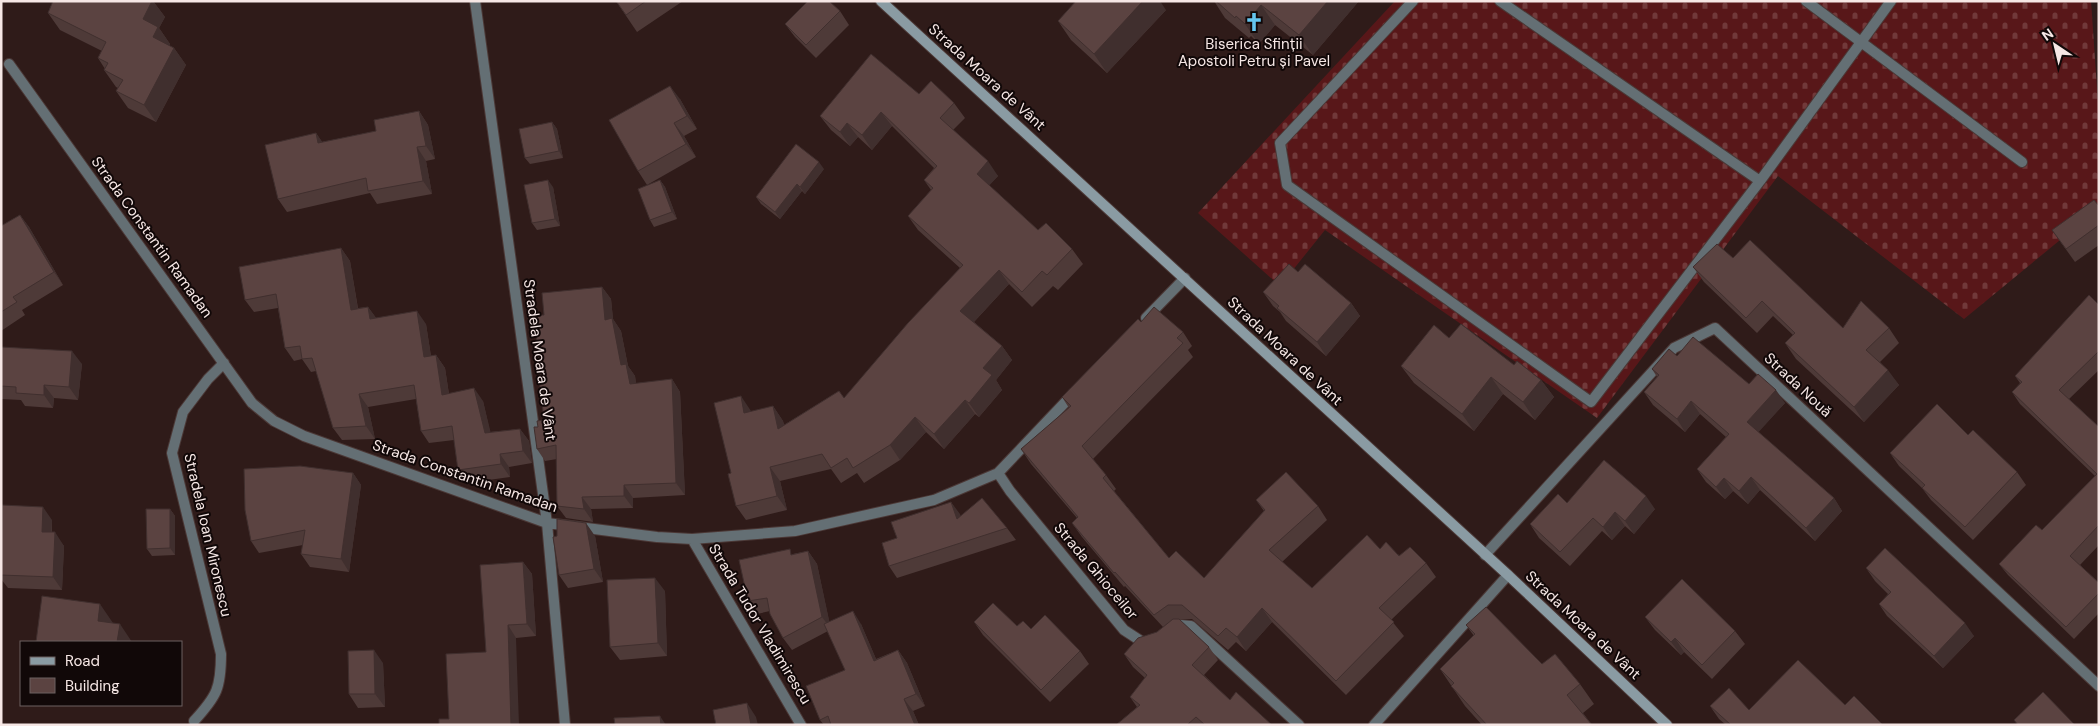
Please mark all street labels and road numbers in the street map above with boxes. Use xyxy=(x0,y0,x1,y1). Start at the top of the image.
street label: Strada Moara de Vânt xyxy=(924,19,1050,135)
street label: Strada Constantin Ramadan xyxy=(87,152,217,322)
street label: Stradela Moara de Vânt xyxy=(519,278,561,442)
street label: Strada Moara de Vânt xyxy=(1223,292,1347,410)
street label: Strada Nouă xyxy=(1760,348,1836,422)
street label: Strada Constantin Ramadan xyxy=(370,435,560,517)
street label: Stradela Ioan Mironescu xyxy=(179,451,237,619)
street label: Strada Ghioceilor xyxy=(1050,518,1143,624)
street label: Strada Tudor Vladimirescu xyxy=(704,540,816,708)
street label: Strada Moara de Vânt xyxy=(1521,566,1645,684)

